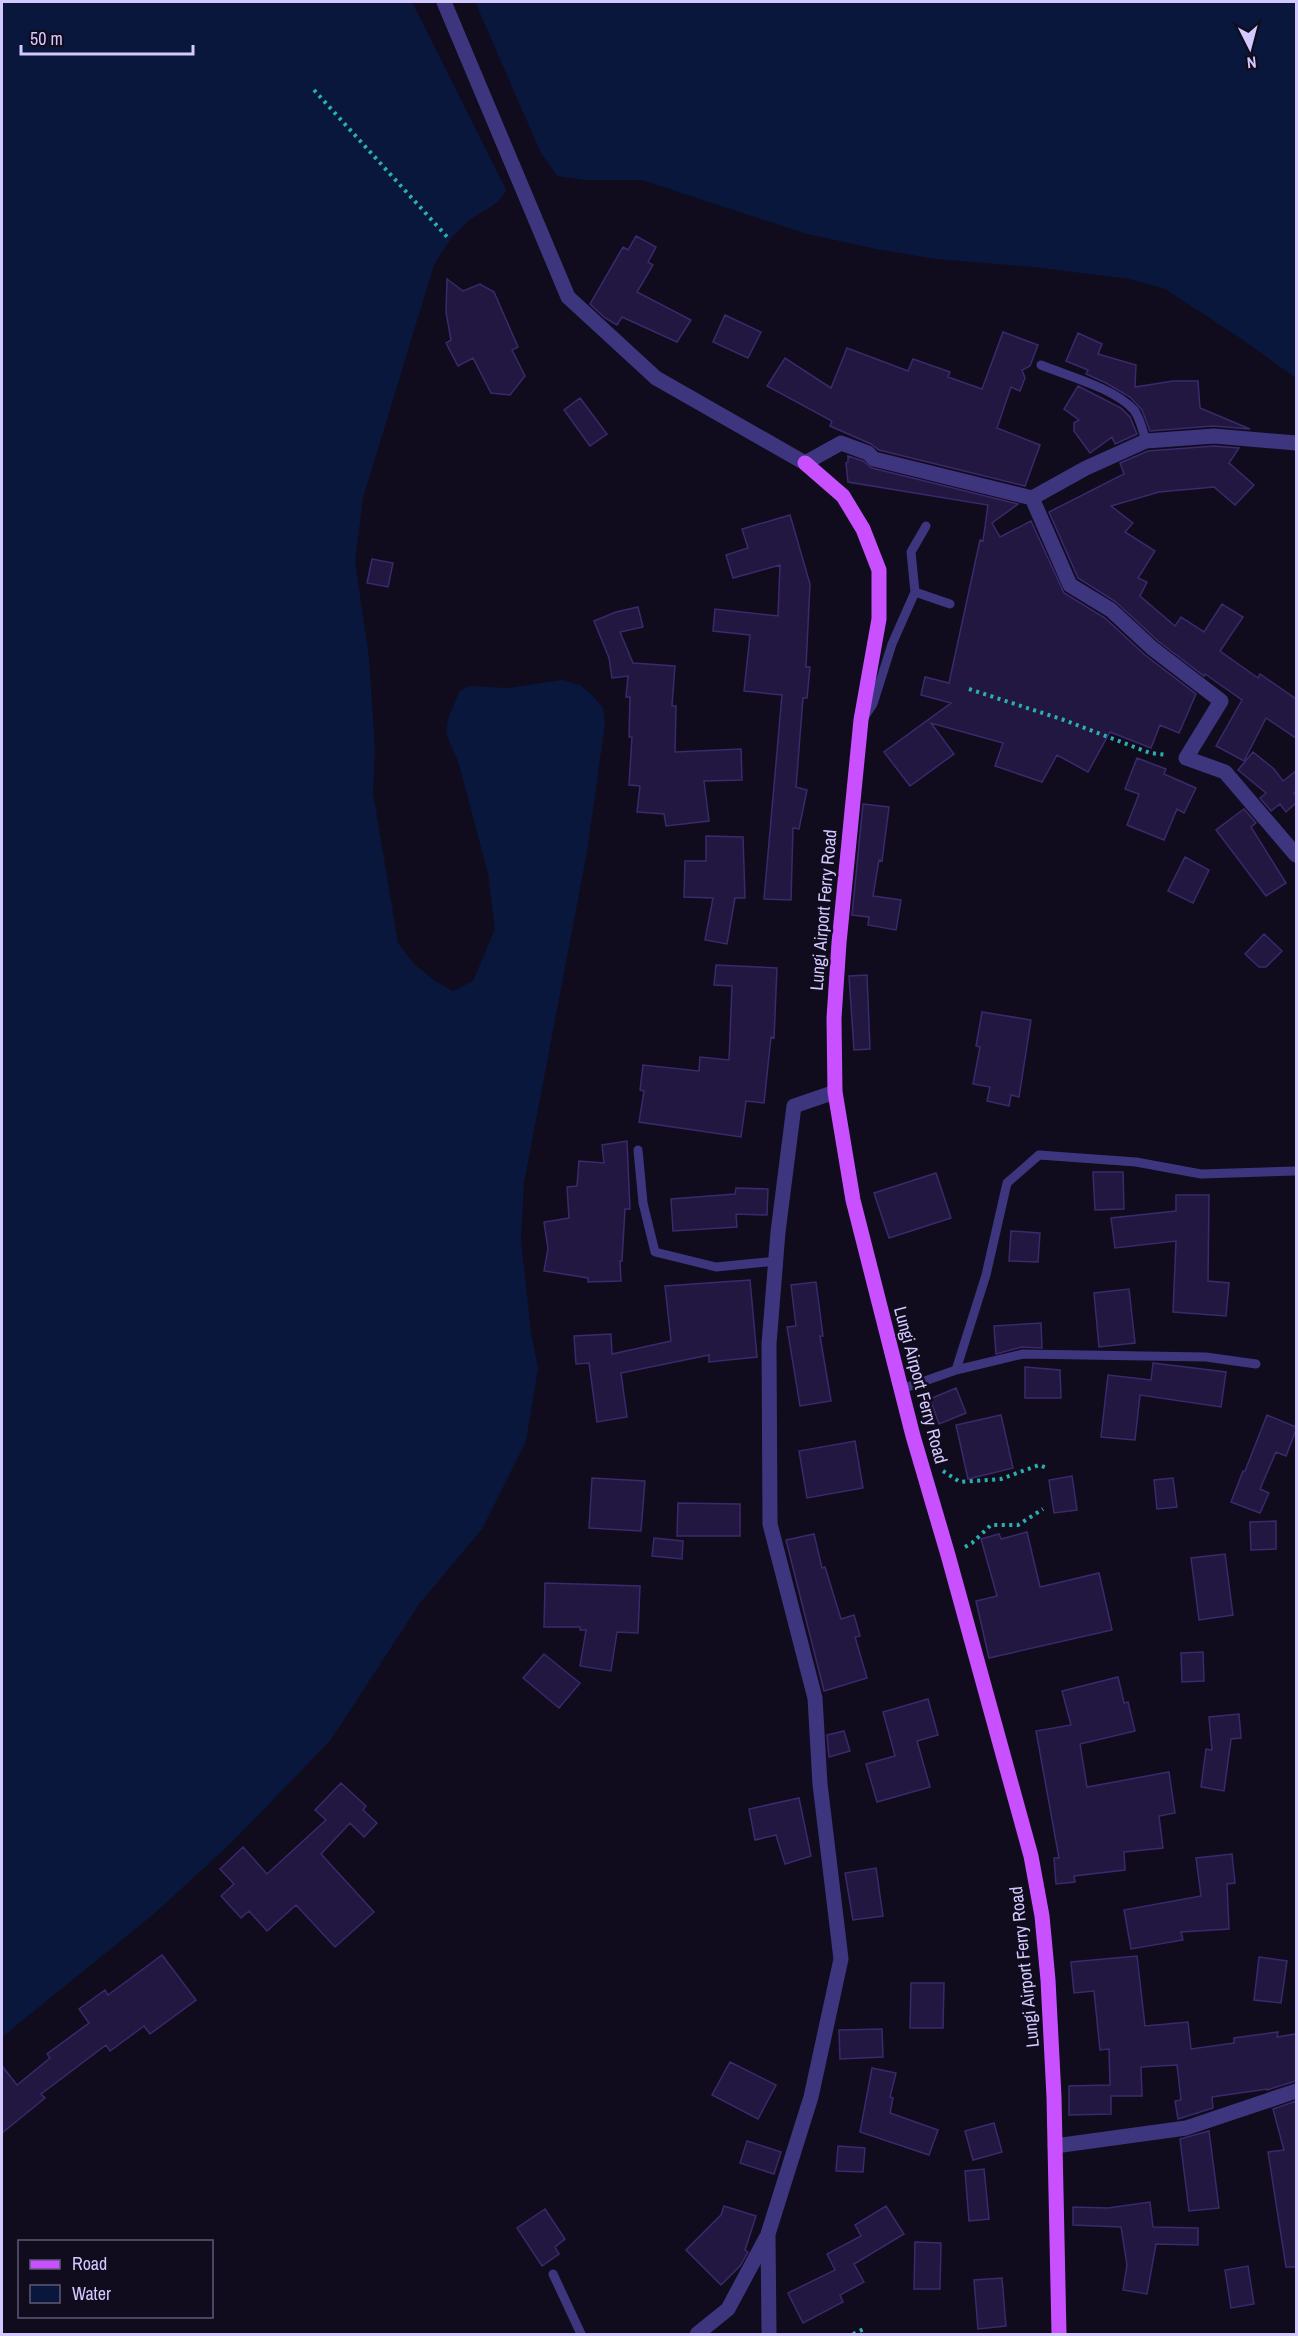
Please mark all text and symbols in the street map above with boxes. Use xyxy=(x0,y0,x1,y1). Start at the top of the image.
scale bar xyxy=(21,18,194,56)
north arrow xyxy=(1220,18,1280,78)
text: 50 m xyxy=(30,26,63,51)
text: N xyxy=(1246,51,1257,74)
street label: Lungi Airport Ferry Road xyxy=(803,828,843,992)
street label: Lungi Airport Ferry Road xyxy=(888,1304,954,1466)
street label: Lungi Airport Ferry Road xyxy=(1003,1885,1045,2049)
legend xyxy=(18,2240,213,2318)
text: Road xyxy=(72,2251,107,2276)
text: Water xyxy=(72,2281,111,2306)

